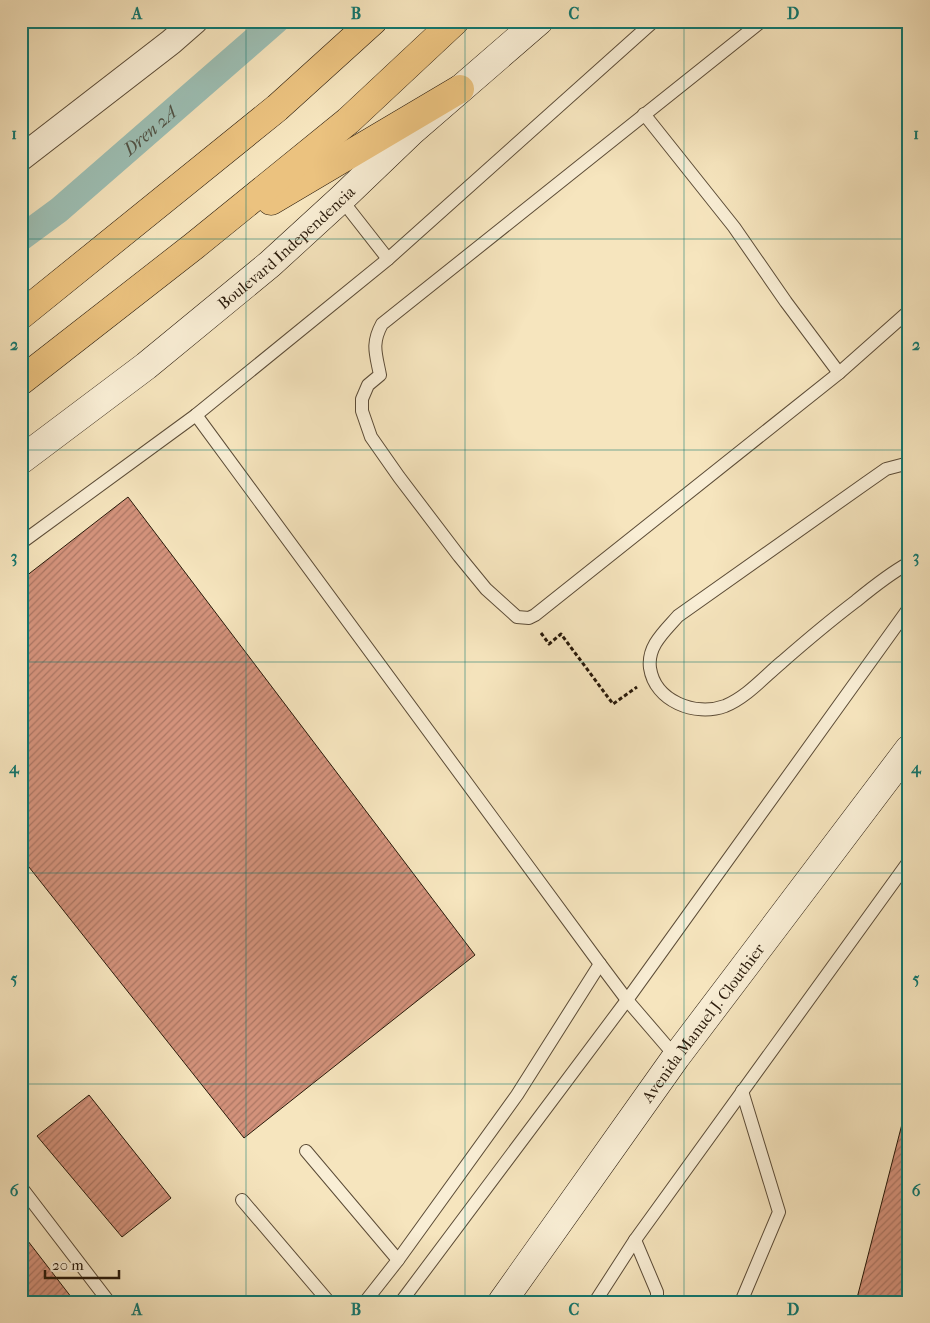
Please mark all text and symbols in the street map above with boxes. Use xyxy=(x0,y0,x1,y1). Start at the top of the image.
text: A xyxy=(131,4,143,23)
text: B xyxy=(351,4,361,23)
text: C xyxy=(569,4,580,23)
text: D xyxy=(787,4,799,23)
water label: Dren 2A xyxy=(118,101,182,160)
text: 1 xyxy=(11,124,17,143)
text: 1 xyxy=(913,124,919,143)
street label: Boulevard Independencia xyxy=(214,181,359,313)
text: 2 xyxy=(10,335,18,354)
text: 2 xyxy=(912,335,920,354)
text: 3 xyxy=(11,547,17,567)
text: 3 xyxy=(913,547,919,567)
text: 4 xyxy=(8,758,20,778)
text: 4 xyxy=(910,758,922,778)
street label: Avenida Manuel J. Clouthier xyxy=(637,939,768,1107)
text: 5 xyxy=(11,969,18,988)
text: 5 xyxy=(913,969,920,988)
text: 6 xyxy=(10,1181,19,1200)
text: 6 xyxy=(912,1181,921,1200)
scale bar xyxy=(45,1248,119,1280)
text: 20 m xyxy=(52,1256,84,1274)
text: A xyxy=(131,1300,143,1319)
text: B xyxy=(351,1300,361,1319)
text: C xyxy=(569,1300,580,1319)
text: D xyxy=(787,1300,799,1319)

